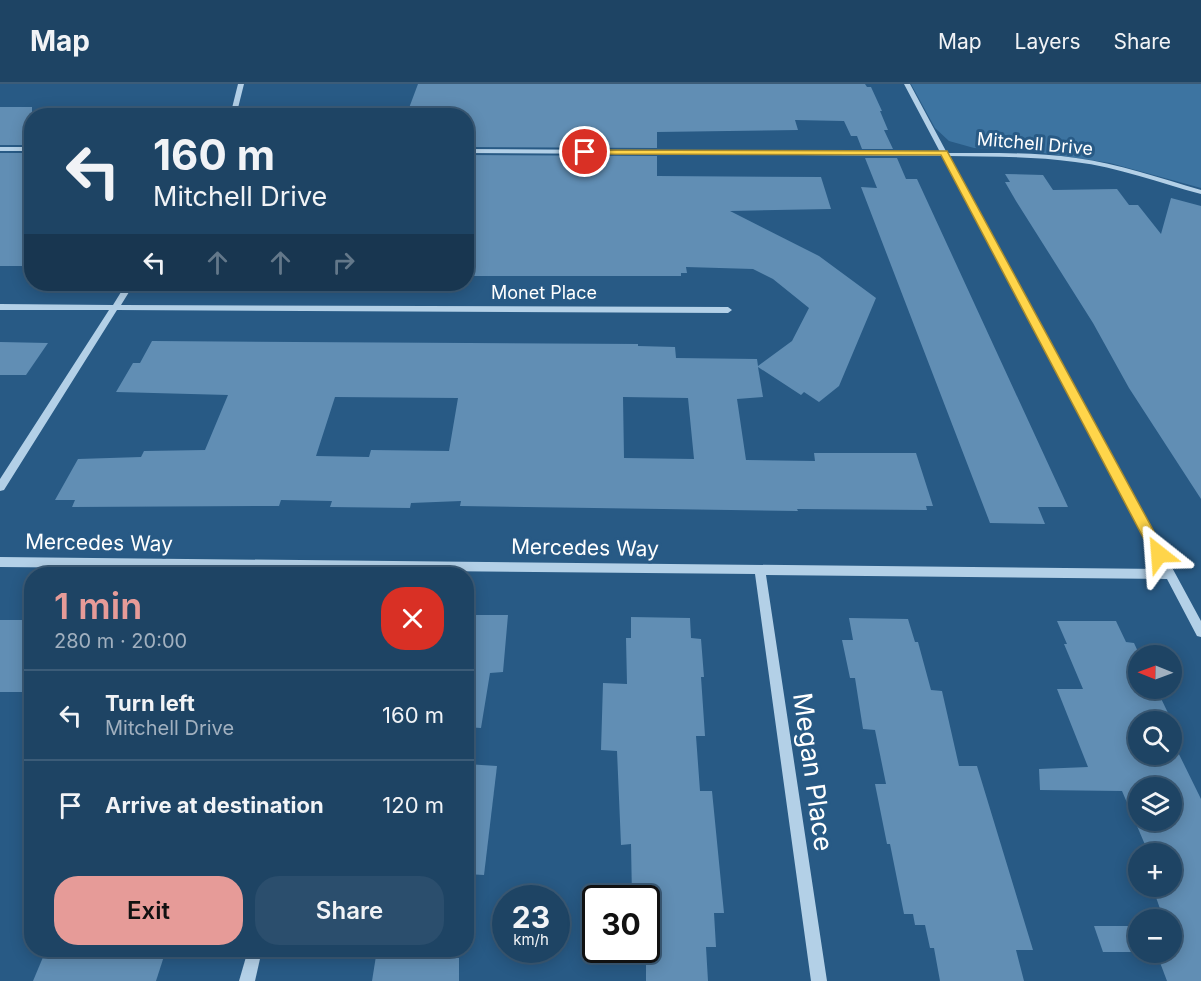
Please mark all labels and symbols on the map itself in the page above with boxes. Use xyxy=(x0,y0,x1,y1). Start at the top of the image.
pin xyxy=(559,126,610,177)
street label: Mitchell Drive xyxy=(976,128,1094,159)
street label: Monet Place xyxy=(491,282,597,303)
position arrow xyxy=(1127,522,1191,586)
street label: Mercedes Way xyxy=(25,529,173,556)
street label: Mercedes Way xyxy=(511,534,659,561)
north arrow xyxy=(1128,645,1182,699)
street label: Megan Place xyxy=(787,691,840,853)
speed limit sign: 30 xyxy=(582,885,660,963)

